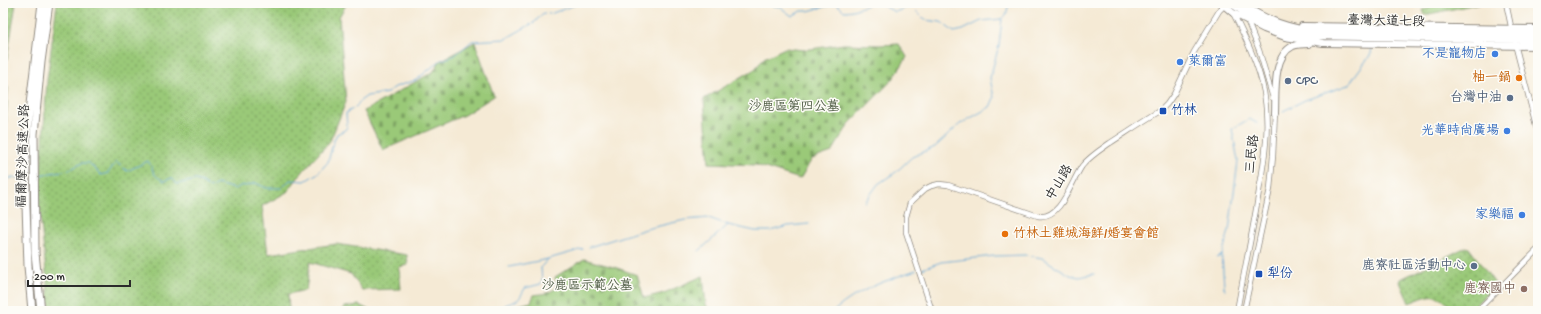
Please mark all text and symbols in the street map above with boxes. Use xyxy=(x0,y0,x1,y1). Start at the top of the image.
street label: 臺灣大道七段 xyxy=(1347,12,1425,30)
place label: 不是寵物店 xyxy=(1422,45,1487,62)
marker: 不是寵物店 xyxy=(1490,49,1500,59)
place label: 萊爾富 xyxy=(1188,54,1227,70)
marker: 萊爾富 xyxy=(1175,57,1185,67)
place label: 柚一鍋 xyxy=(1472,70,1511,86)
marker: 柚一鍋 xyxy=(1514,73,1524,83)
place label: CPC xyxy=(1296,74,1318,89)
marker: CPC xyxy=(1283,76,1293,86)
place label: 台灣中油 xyxy=(1450,89,1502,106)
marker: 台灣中油 xyxy=(1505,93,1515,103)
park label: 沙鹿區第四公墓 xyxy=(748,99,840,115)
place label: 竹林 xyxy=(1171,103,1197,119)
street label: 福爾摩沙高速公路 xyxy=(14,104,33,208)
marker: 竹林 xyxy=(1158,106,1168,116)
place label: 光華時尚廣場 xyxy=(1421,123,1499,139)
marker: 光華時尚廣場 xyxy=(1502,126,1512,136)
street label: 三民路 xyxy=(1243,134,1262,174)
street label: 中山路 xyxy=(1043,162,1076,204)
place label: 家樂福 xyxy=(1475,206,1514,223)
marker: 家樂福 xyxy=(1517,210,1527,220)
place label: 竹林土雞城海鮮/婚宴會館 xyxy=(1013,225,1159,242)
marker: 竹林土雞城海鮮/婚宴會館 xyxy=(1000,229,1010,239)
place label: 鹿寮社區活動中心 xyxy=(1362,258,1466,274)
marker: 鹿寮社區活動中心 xyxy=(1469,261,1479,271)
scale bar xyxy=(28,262,130,288)
place label: 犁份 xyxy=(1267,265,1293,282)
marker: 犁份 xyxy=(1254,269,1264,279)
text: 200 m xyxy=(34,271,65,285)
park label: 沙鹿區示範公墓 xyxy=(541,278,633,294)
place label: 鹿寮國中 xyxy=(1464,281,1516,297)
marker: 鹿寮國中 xyxy=(1519,284,1529,294)

